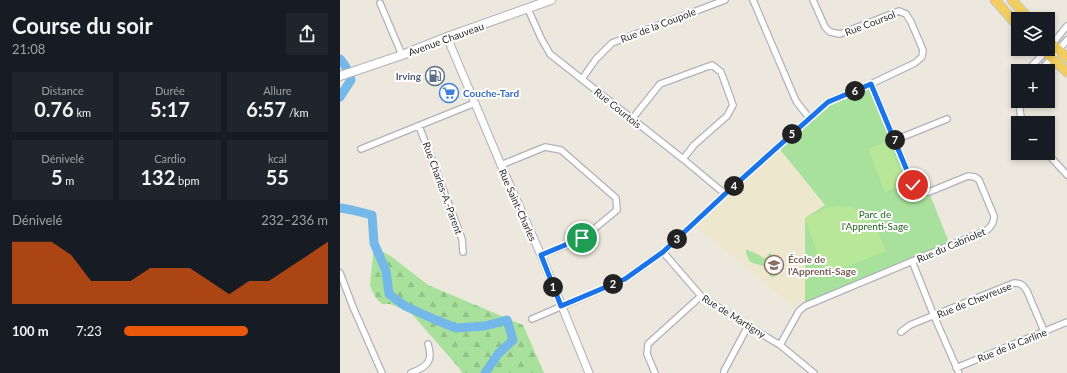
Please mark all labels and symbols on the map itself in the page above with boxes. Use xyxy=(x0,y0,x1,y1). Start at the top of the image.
street label: Rue de la Coupole xyxy=(619,5,697,45)
street label: Rue Coursol xyxy=(843,8,897,38)
street label: Avenue Chauveau xyxy=(407,20,485,58)
fuel station icon: Irving xyxy=(424,65,446,87)
place label: Irving xyxy=(396,70,422,82)
pin: 6 xyxy=(845,81,865,101)
supermarket icon: Couche-Tard xyxy=(438,82,460,104)
street label: Rue Courtois xyxy=(592,85,644,131)
place label: Couche-Tard xyxy=(463,87,519,99)
pin: 5 xyxy=(782,124,802,144)
pin: 7 xyxy=(885,130,905,150)
street label: Rue Charles-A.-Parent xyxy=(421,140,465,236)
street label: Rue Saint-Charles xyxy=(497,167,539,243)
pin xyxy=(896,168,930,202)
pin: 4 xyxy=(724,176,744,196)
park label: Parc de l'Apprenti-Sage xyxy=(842,208,908,232)
pin xyxy=(565,221,599,255)
street label: Rue du Cabriolet xyxy=(915,225,987,265)
pin: 3 xyxy=(667,229,687,249)
place label: École de l'Apprenti-Sage xyxy=(788,253,857,277)
school or university icon: École de l'Apprenti-Sage xyxy=(763,254,785,276)
pin: 2 xyxy=(603,274,623,294)
pin: 1 xyxy=(543,277,563,297)
street label: Rue de Chevreuse xyxy=(935,280,1013,320)
street label: Rue de Martigny xyxy=(700,292,769,341)
street label: Rue de la Carline xyxy=(976,326,1048,364)

